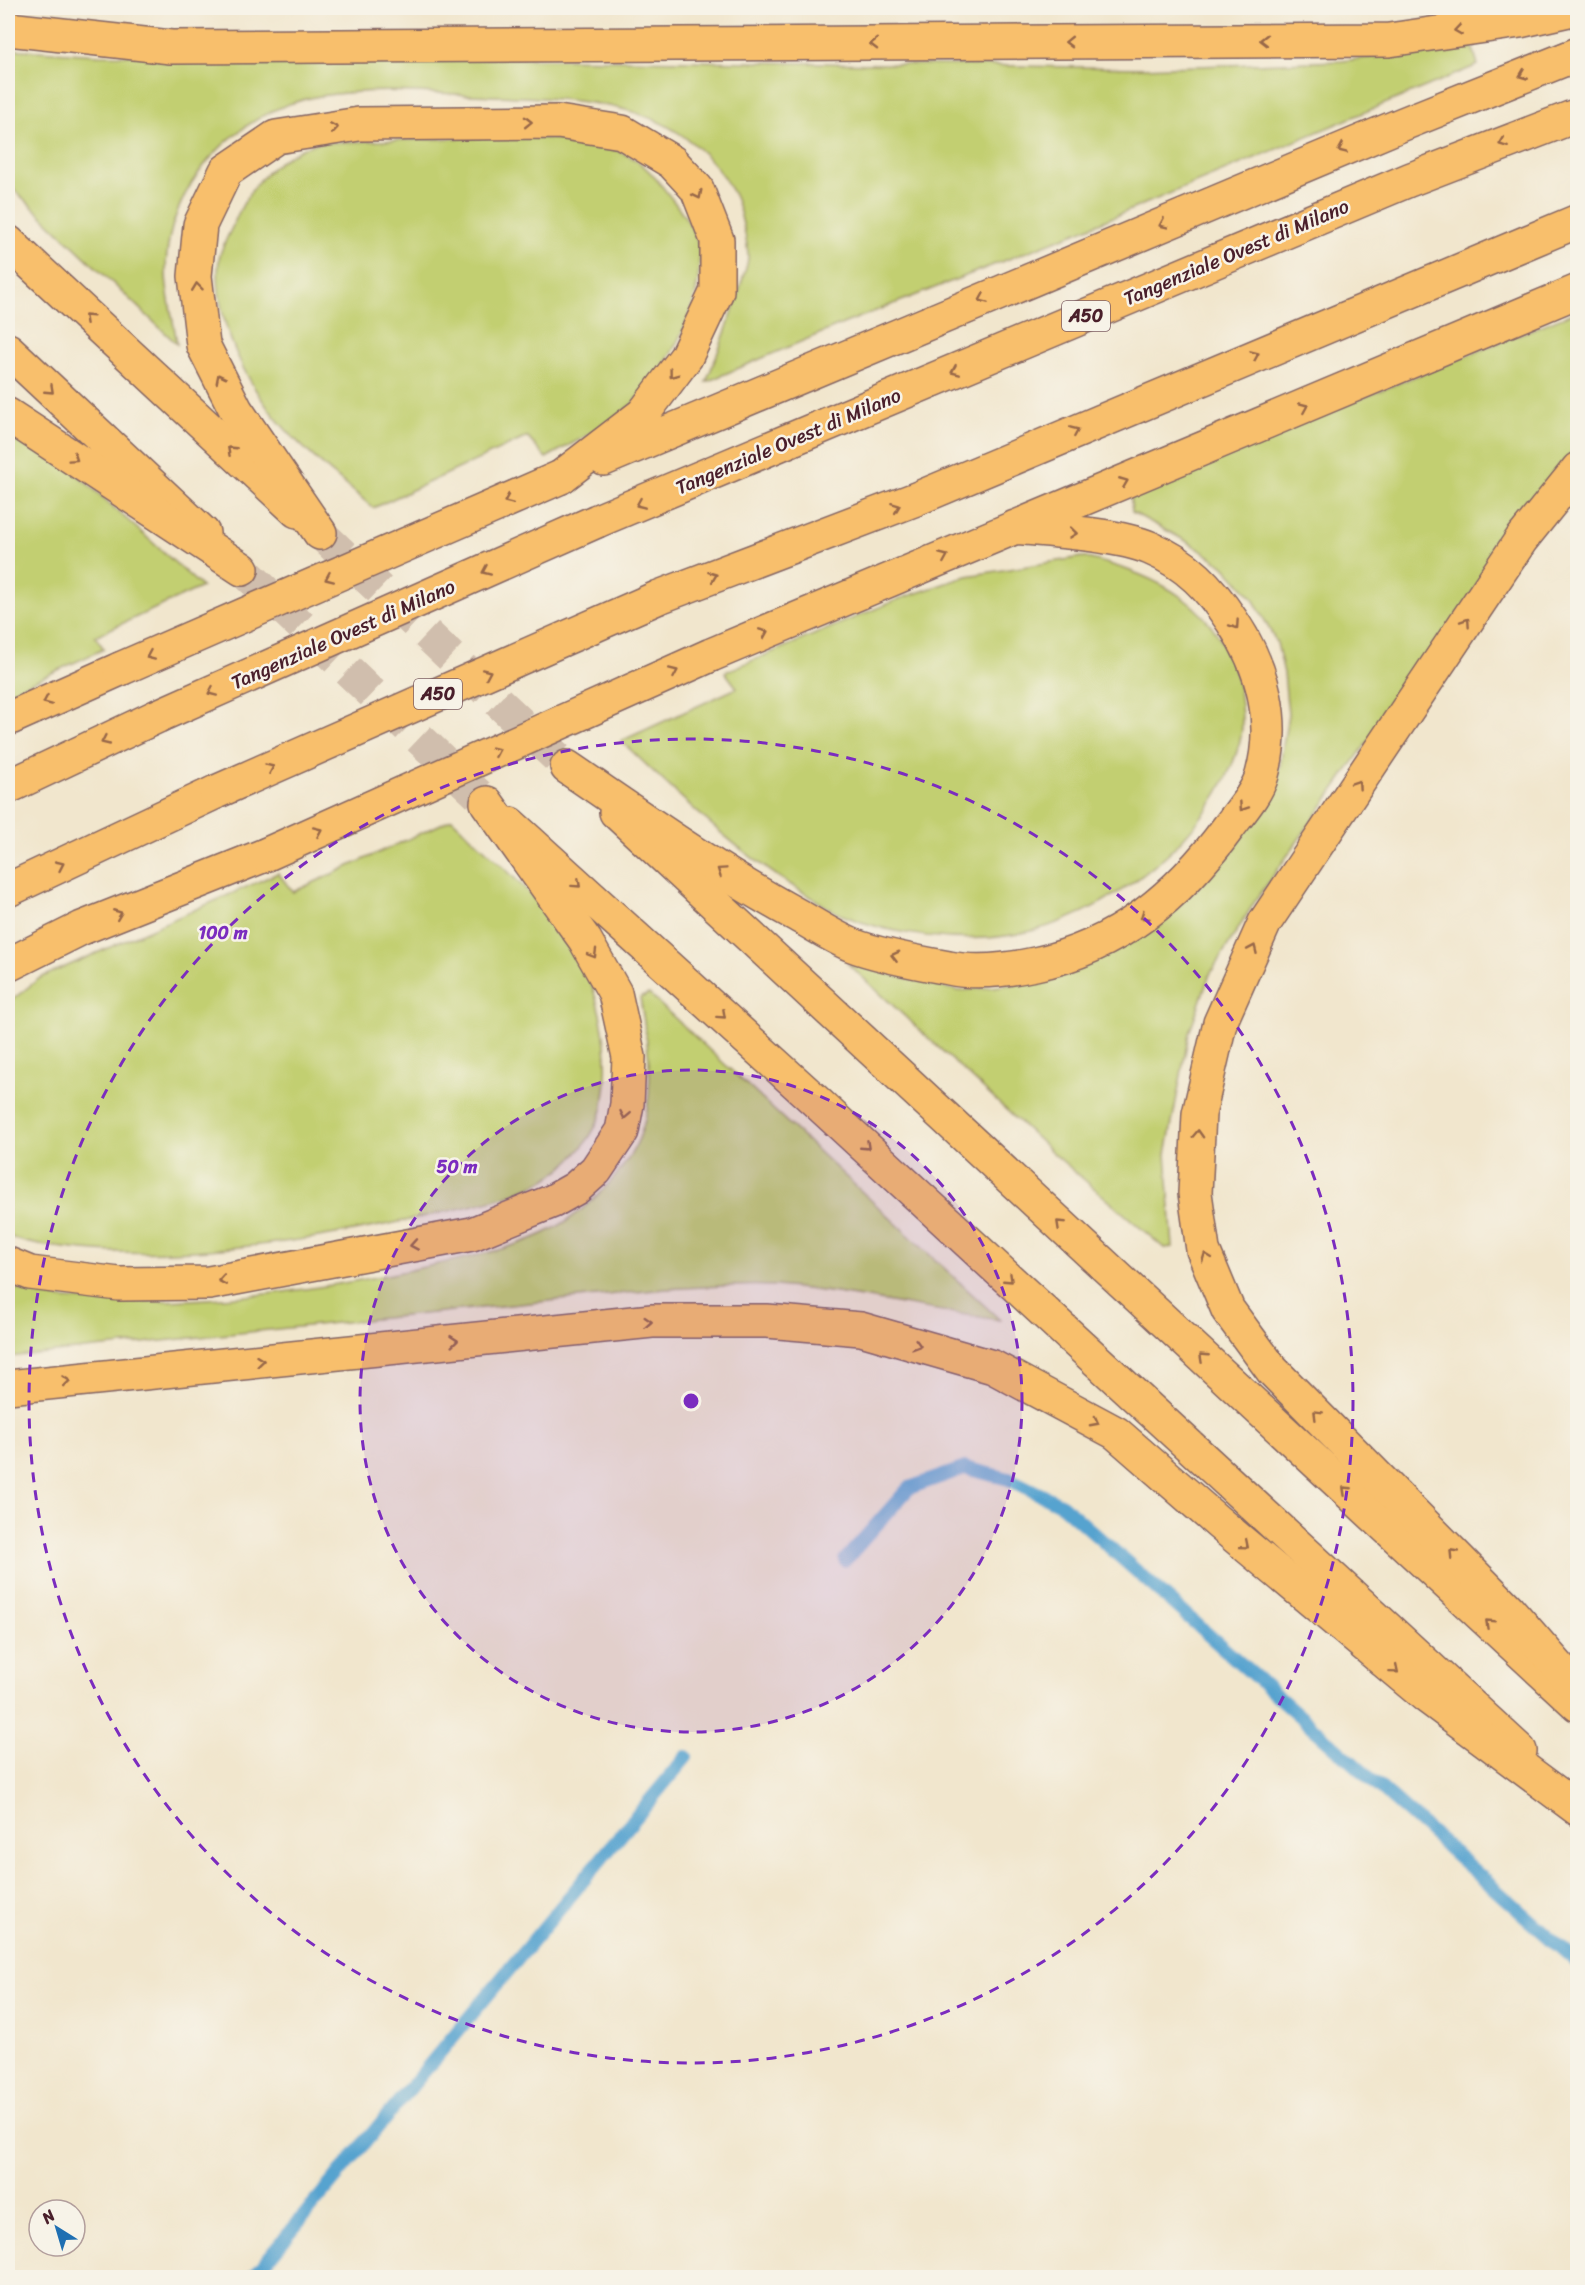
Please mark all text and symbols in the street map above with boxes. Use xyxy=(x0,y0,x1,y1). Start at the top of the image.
one-way arrow xyxy=(1453,23,1463,35)
one-way arrow xyxy=(1259,34,1268,46)
one-way arrow xyxy=(1064,36,1073,48)
one-way arrow xyxy=(869,38,878,50)
one-way arrow xyxy=(1518,68,1529,81)
one-way arrow xyxy=(524,116,533,128)
one-way arrow xyxy=(329,123,338,135)
one-way arrow xyxy=(1499,136,1510,148)
one-way arrow xyxy=(1338,142,1349,154)
one-way arrow xyxy=(691,188,703,199)
street label: Tangenziale Ovest di Milano xyxy=(1118,189,1355,316)
one-way arrow xyxy=(1158,217,1169,229)
one-way arrow xyxy=(191,282,203,291)
one-way arrow xyxy=(978,292,989,304)
road number: A50 xyxy=(1062,301,1110,331)
one-way arrow xyxy=(85,314,95,325)
one-way arrow xyxy=(1249,350,1260,362)
one-way arrow xyxy=(950,364,961,376)
one-way arrow xyxy=(669,368,680,379)
one-way arrow xyxy=(216,374,228,385)
street label: Tangenziale Ovest di Milano xyxy=(670,378,907,505)
one-way arrow xyxy=(43,382,54,393)
one-way arrow xyxy=(1298,402,1309,414)
one-way arrow xyxy=(1069,426,1080,438)
one-way arrow xyxy=(228,446,238,457)
one-way arrow xyxy=(68,451,79,462)
one-way arrow xyxy=(1118,477,1129,489)
one-way arrow xyxy=(503,493,514,505)
one-way arrow xyxy=(635,497,646,509)
one-way arrow xyxy=(890,501,900,514)
one-way arrow xyxy=(1069,526,1078,539)
one-way arrow xyxy=(938,552,949,564)
one-way arrow xyxy=(482,563,493,575)
street label: Tangenziale Ovest di Milano xyxy=(225,569,461,700)
one-way arrow xyxy=(324,571,335,583)
one-way arrow xyxy=(707,571,718,583)
one-way arrow xyxy=(1228,618,1239,629)
one-way arrow xyxy=(1459,618,1470,629)
one-way arrow xyxy=(758,628,769,640)
one-way arrow xyxy=(145,649,156,661)
one-way arrow xyxy=(668,667,679,679)
one-way arrow xyxy=(480,668,491,680)
road number: A50 xyxy=(414,679,462,709)
one-way arrow xyxy=(207,685,218,697)
one-way arrow xyxy=(43,694,54,706)
one-way arrow xyxy=(101,734,112,746)
one-way arrow xyxy=(490,747,501,759)
one-way arrow xyxy=(264,764,275,776)
one-way arrow xyxy=(1350,780,1361,791)
one-way arrow xyxy=(1239,800,1250,811)
one-way arrow xyxy=(312,826,323,838)
one-way arrow xyxy=(54,861,65,873)
one-way arrow xyxy=(716,867,727,878)
one-way arrow xyxy=(570,877,581,888)
one-way arrow xyxy=(112,909,123,921)
one-way arrow xyxy=(1140,909,1151,920)
text: 100 m xyxy=(199,917,248,949)
one-way arrow xyxy=(1246,944,1258,955)
one-way arrow xyxy=(586,948,597,958)
one-way arrow xyxy=(890,950,900,963)
one-way arrow xyxy=(715,1008,725,1019)
one-way arrow xyxy=(619,1110,632,1120)
one-way arrow xyxy=(1191,1130,1204,1139)
one-way arrow xyxy=(858,1139,869,1150)
text: 50 m xyxy=(437,1151,478,1183)
one-way arrow xyxy=(1057,1220,1067,1231)
one-way arrow xyxy=(410,1238,420,1251)
one-way arrow xyxy=(1201,1252,1213,1263)
one-way arrow xyxy=(1002,1272,1013,1283)
one-way arrow xyxy=(218,1273,228,1286)
one-way arrow xyxy=(643,1316,652,1329)
one-way arrow xyxy=(449,1335,458,1348)
one-way arrow xyxy=(911,1338,922,1350)
one-way arrow xyxy=(1199,1353,1210,1364)
one-way arrow xyxy=(255,1355,264,1368)
one-way arrow xyxy=(61,1375,70,1388)
centre of rings xyxy=(681,1391,701,1411)
one-way arrow xyxy=(1313,1410,1324,1421)
one-way arrow xyxy=(1089,1415,1099,1426)
one-way arrow xyxy=(1342,1486,1352,1497)
one-way arrow xyxy=(1238,1538,1249,1549)
one-way arrow xyxy=(1450,1549,1461,1560)
one-way arrow xyxy=(1485,1619,1496,1630)
one-way arrow xyxy=(1388,1663,1399,1674)
north arrow xyxy=(27,2198,87,2258)
text: N xyxy=(34,2201,62,2232)

